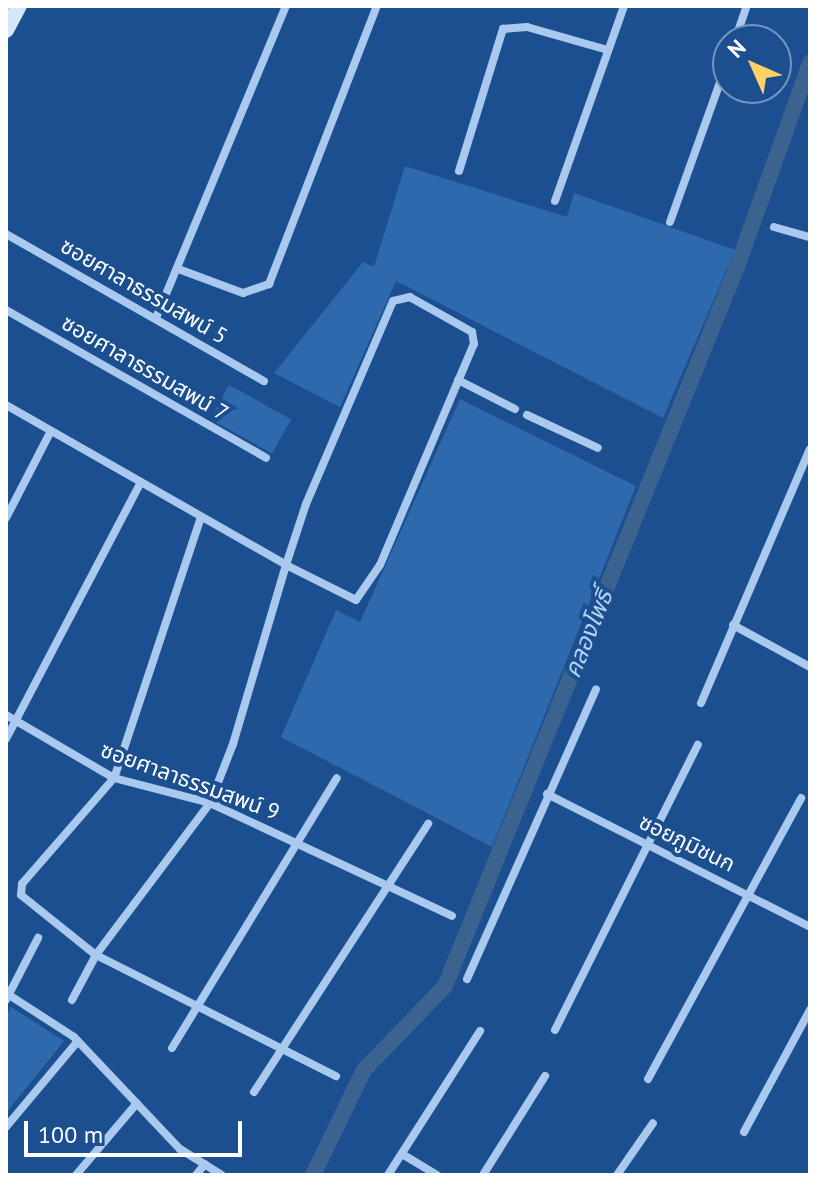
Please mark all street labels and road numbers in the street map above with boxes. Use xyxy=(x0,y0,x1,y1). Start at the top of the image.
street label: ซอยศาลาธรรมสพน์ 5 xyxy=(56,232,232,350)
street label: ซอยศาลาธรรมสพน์ 7 xyxy=(57,309,233,427)
street label: ซอยศาลาธรรมสพน์ 9 xyxy=(97,736,283,826)
street label: ซอยภูมิชนก xyxy=(635,808,739,878)

